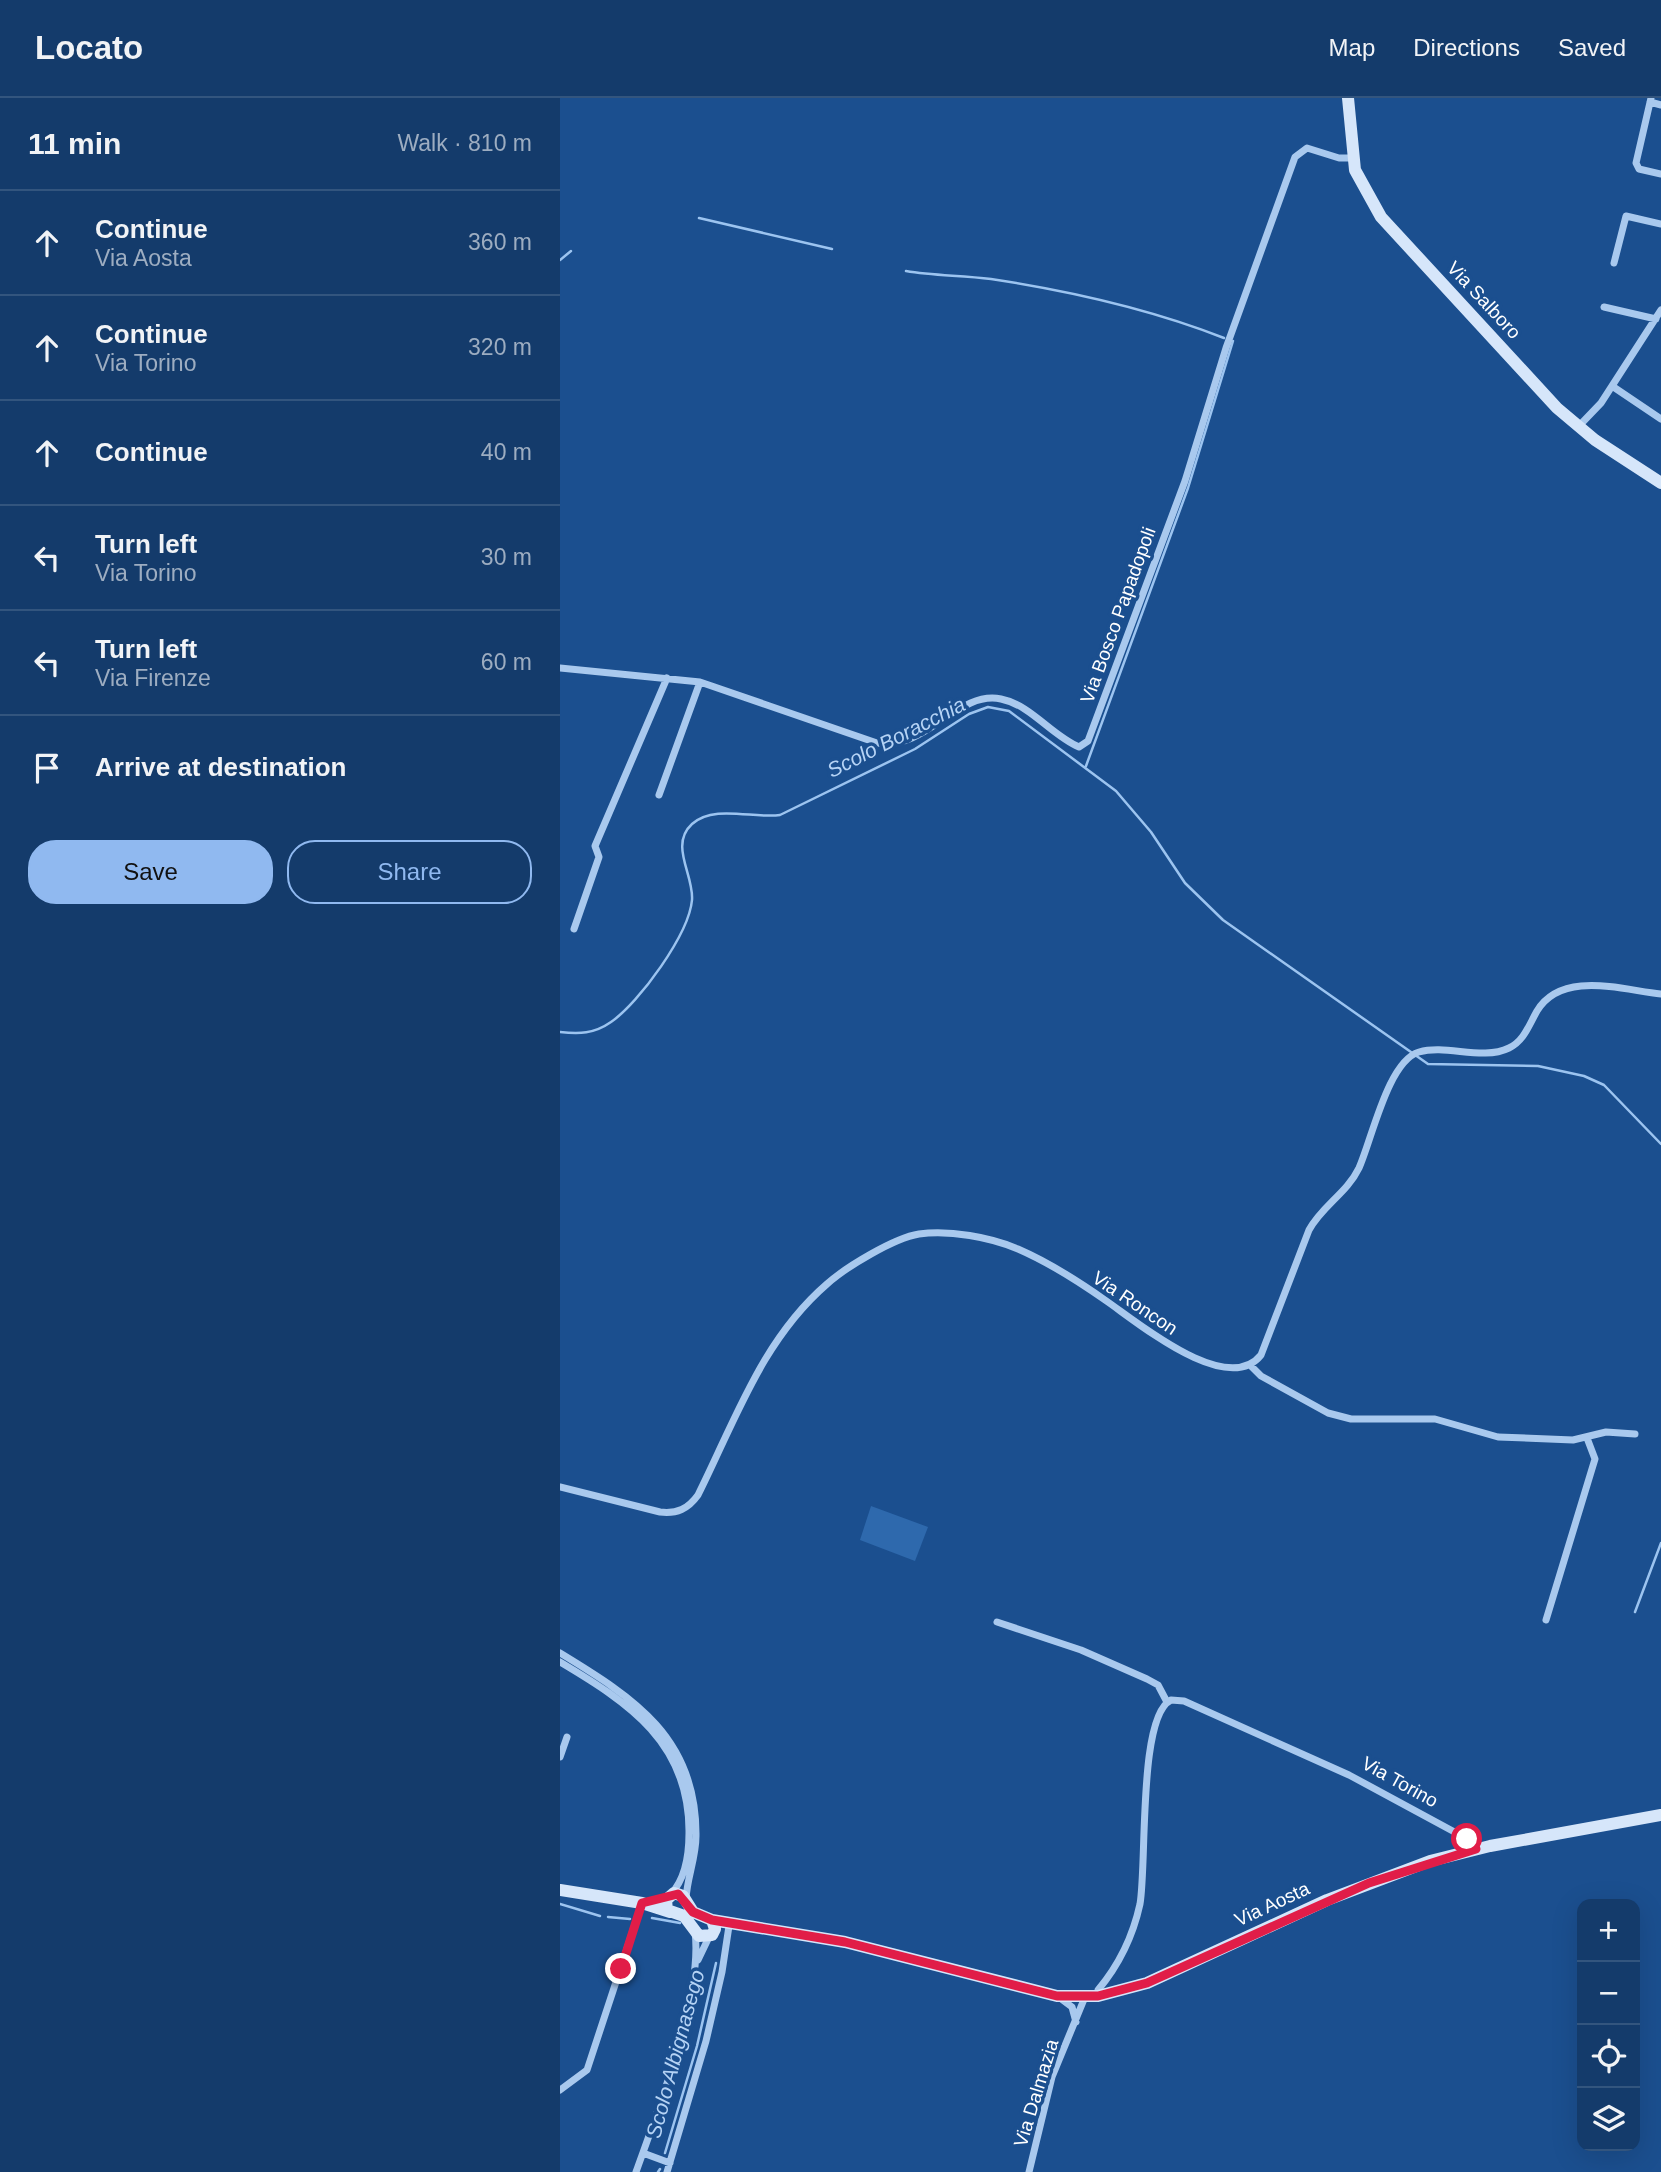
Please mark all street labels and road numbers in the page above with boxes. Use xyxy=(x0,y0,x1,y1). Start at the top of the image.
street label: Via Salboro xyxy=(1443,257,1525,343)
street label: Via Bosco Papadopoli xyxy=(1076,524,1160,706)
street label: Via Roncon xyxy=(1089,1267,1181,1339)
street label: Via Torino xyxy=(1358,1752,1442,1812)
street label: Via Aosta xyxy=(1231,1877,1313,1930)
street label: Via Dalmazia xyxy=(1010,2036,1062,2149)

